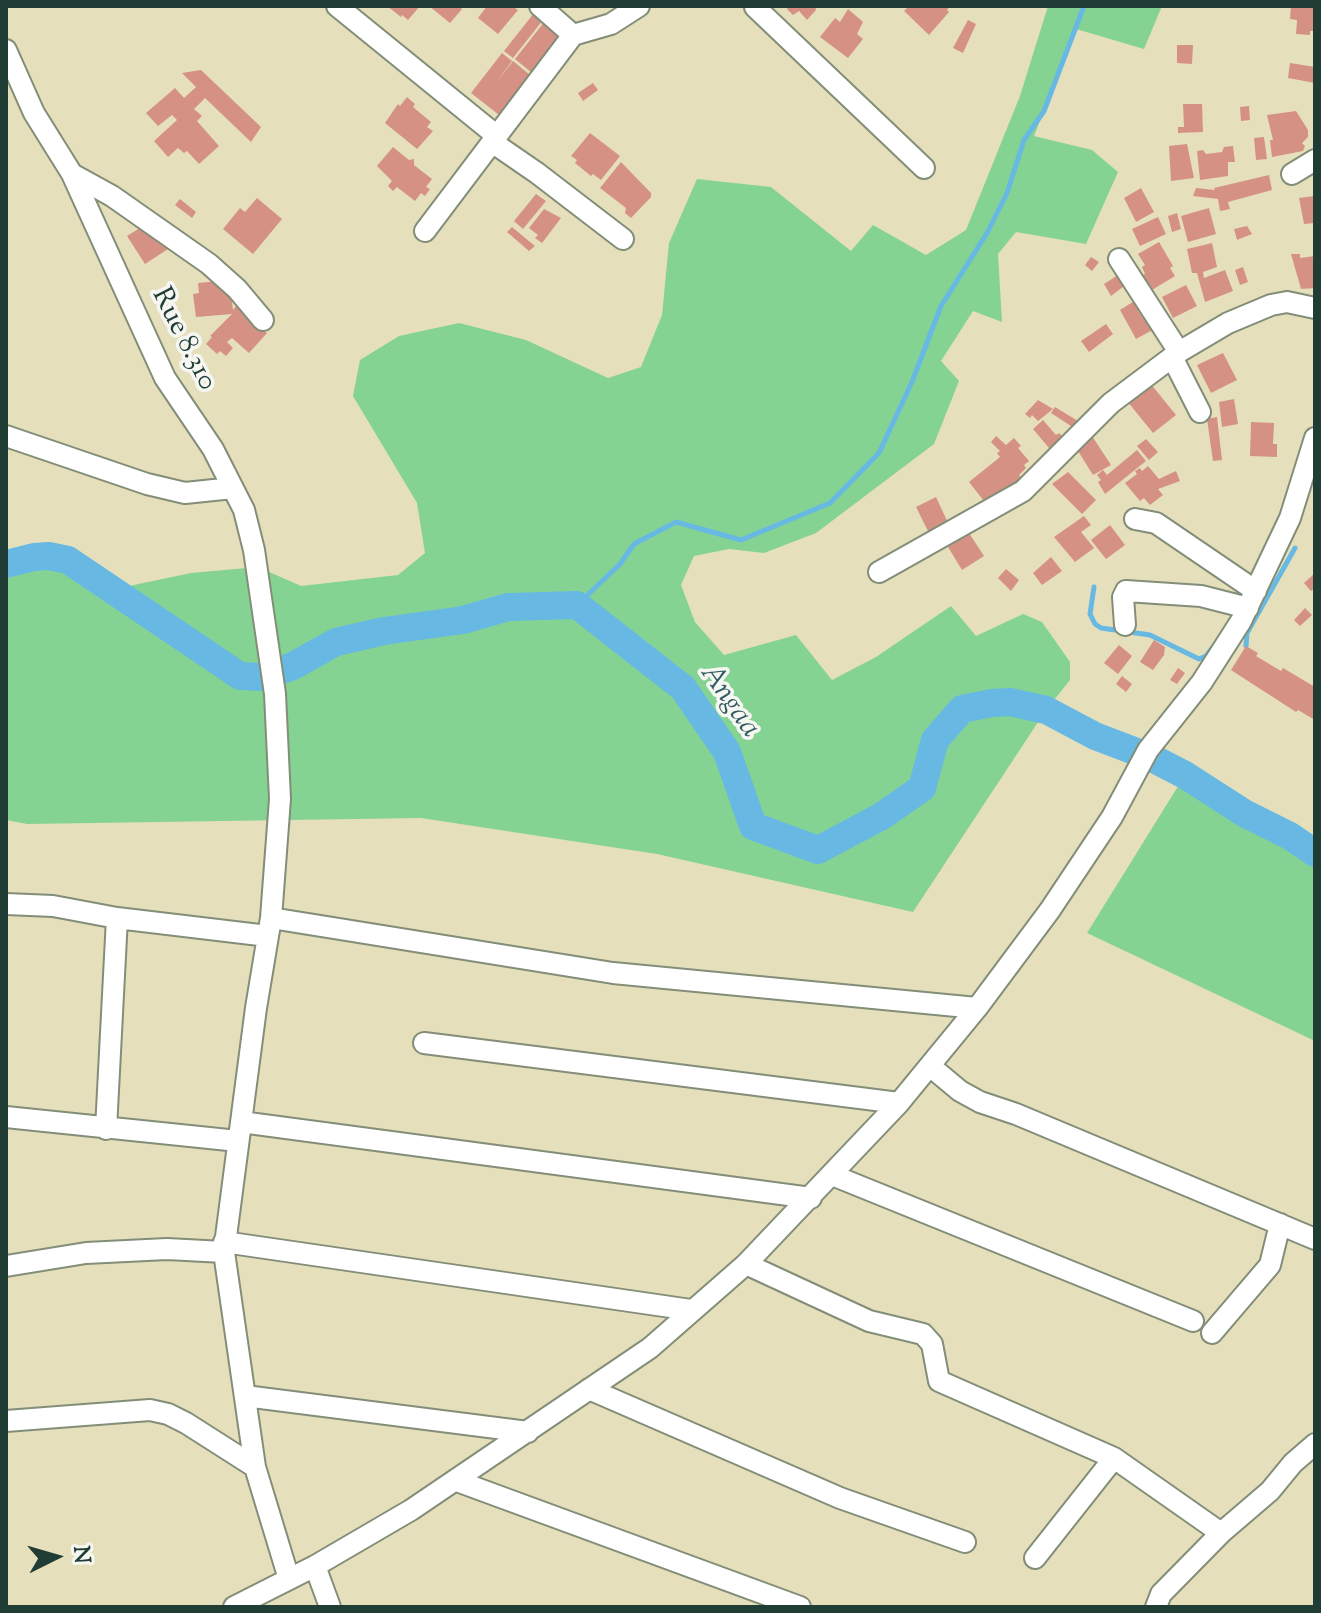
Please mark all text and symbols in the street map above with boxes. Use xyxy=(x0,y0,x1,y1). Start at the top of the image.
street label: Rue 8.310 xyxy=(142,283,222,397)
water label: Angaa xyxy=(690,658,766,746)
north arrow xyxy=(16,1517,96,1597)
text: N xyxy=(63,1545,97,1565)

